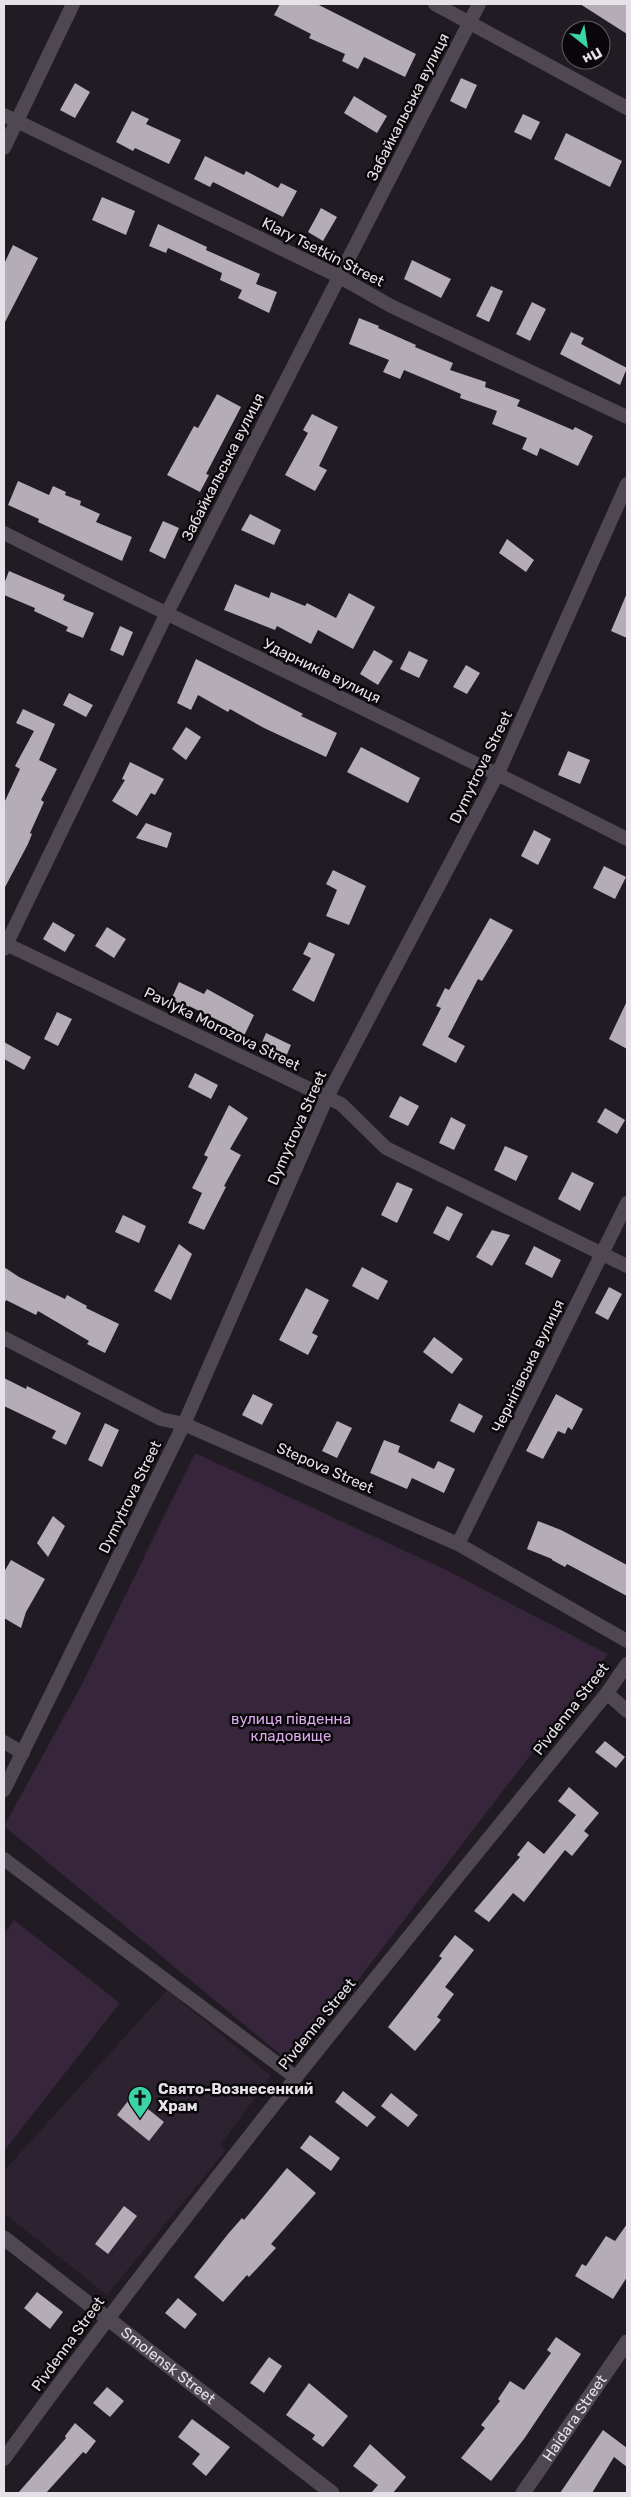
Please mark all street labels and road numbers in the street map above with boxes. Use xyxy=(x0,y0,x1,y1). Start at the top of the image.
street label: Забайкальська вулиця xyxy=(363,30,453,184)
street label: Klary Tsetkin Street xyxy=(259,213,387,291)
street label: Забайкальська вулиця xyxy=(178,390,268,544)
street label: Ударників вулиця xyxy=(260,635,384,707)
street label: Dymytrova Street xyxy=(446,708,516,826)
street label: Pavlyka Morozova Street xyxy=(141,983,303,1075)
street label: Dymytrova Street xyxy=(264,1068,330,1188)
street label: Чернігівська вулиця xyxy=(488,1297,568,1435)
street label: Dymytrova Street xyxy=(95,1438,165,1556)
street label: Stepova Street xyxy=(274,1439,376,1497)
street label: Pivdenna Street xyxy=(529,1659,613,1759)
street label: Pivdenna Street xyxy=(275,1975,359,2073)
street label: Pivdenna Street xyxy=(28,2293,108,2395)
street label: Smolensk Street xyxy=(117,2323,219,2408)
street label: Haidara Street xyxy=(539,2371,611,2465)

